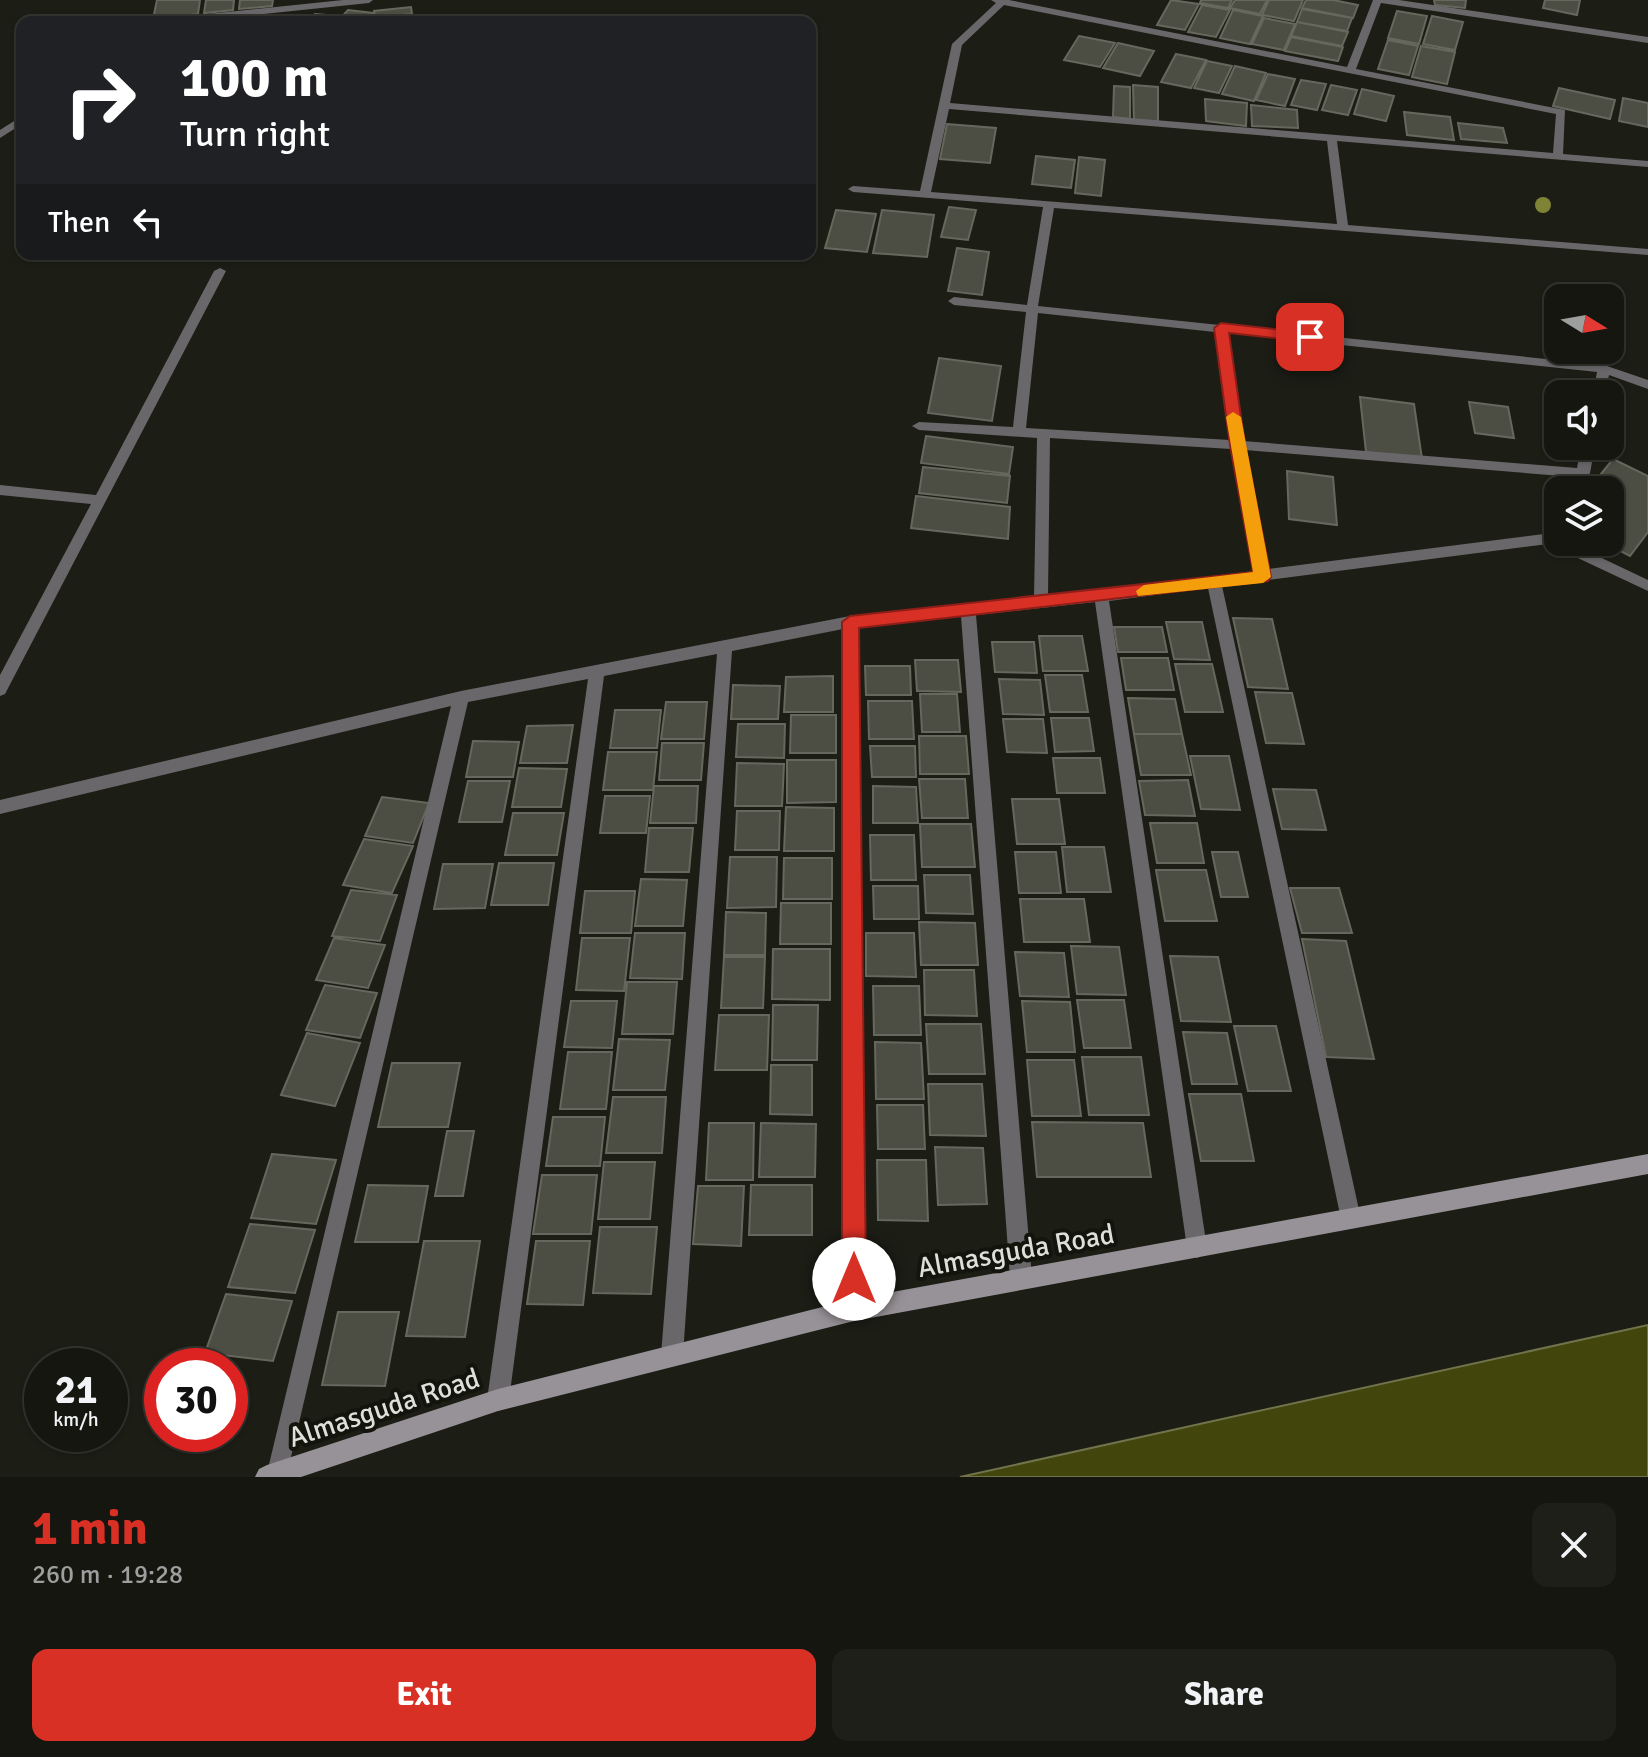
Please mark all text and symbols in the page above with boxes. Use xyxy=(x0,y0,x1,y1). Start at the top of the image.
text: 100 m xyxy=(180,43,328,112)
icon: right xyxy=(48,48,152,152)
text: Turn right xyxy=(180,112,330,157)
icon: left xyxy=(126,200,170,244)
text: Then xyxy=(48,204,110,241)
north arrow xyxy=(1544,284,1624,364)
map controls xyxy=(1544,284,1624,556)
pin xyxy=(1276,303,1344,371)
icon: arrive xyxy=(1288,315,1332,359)
button: sound xyxy=(1544,380,1624,460)
button: layers xyxy=(1544,476,1624,556)
street label: Almasguda Road xyxy=(915,1217,1117,1285)
position arrow xyxy=(812,1237,896,1321)
speed limit sign: 30 xyxy=(144,1348,248,1452)
street label: Almasguda Road xyxy=(284,1361,484,1455)
text: 21 xyxy=(54,1365,98,1415)
text: km/h xyxy=(53,1407,99,1432)
text: 1 min xyxy=(32,1499,148,1558)
button: close xyxy=(1532,1503,1616,1587)
text: 260 m · 19:28 xyxy=(32,1559,183,1591)
button: Exit xyxy=(32,1649,816,1741)
button: Share xyxy=(832,1649,1616,1741)

